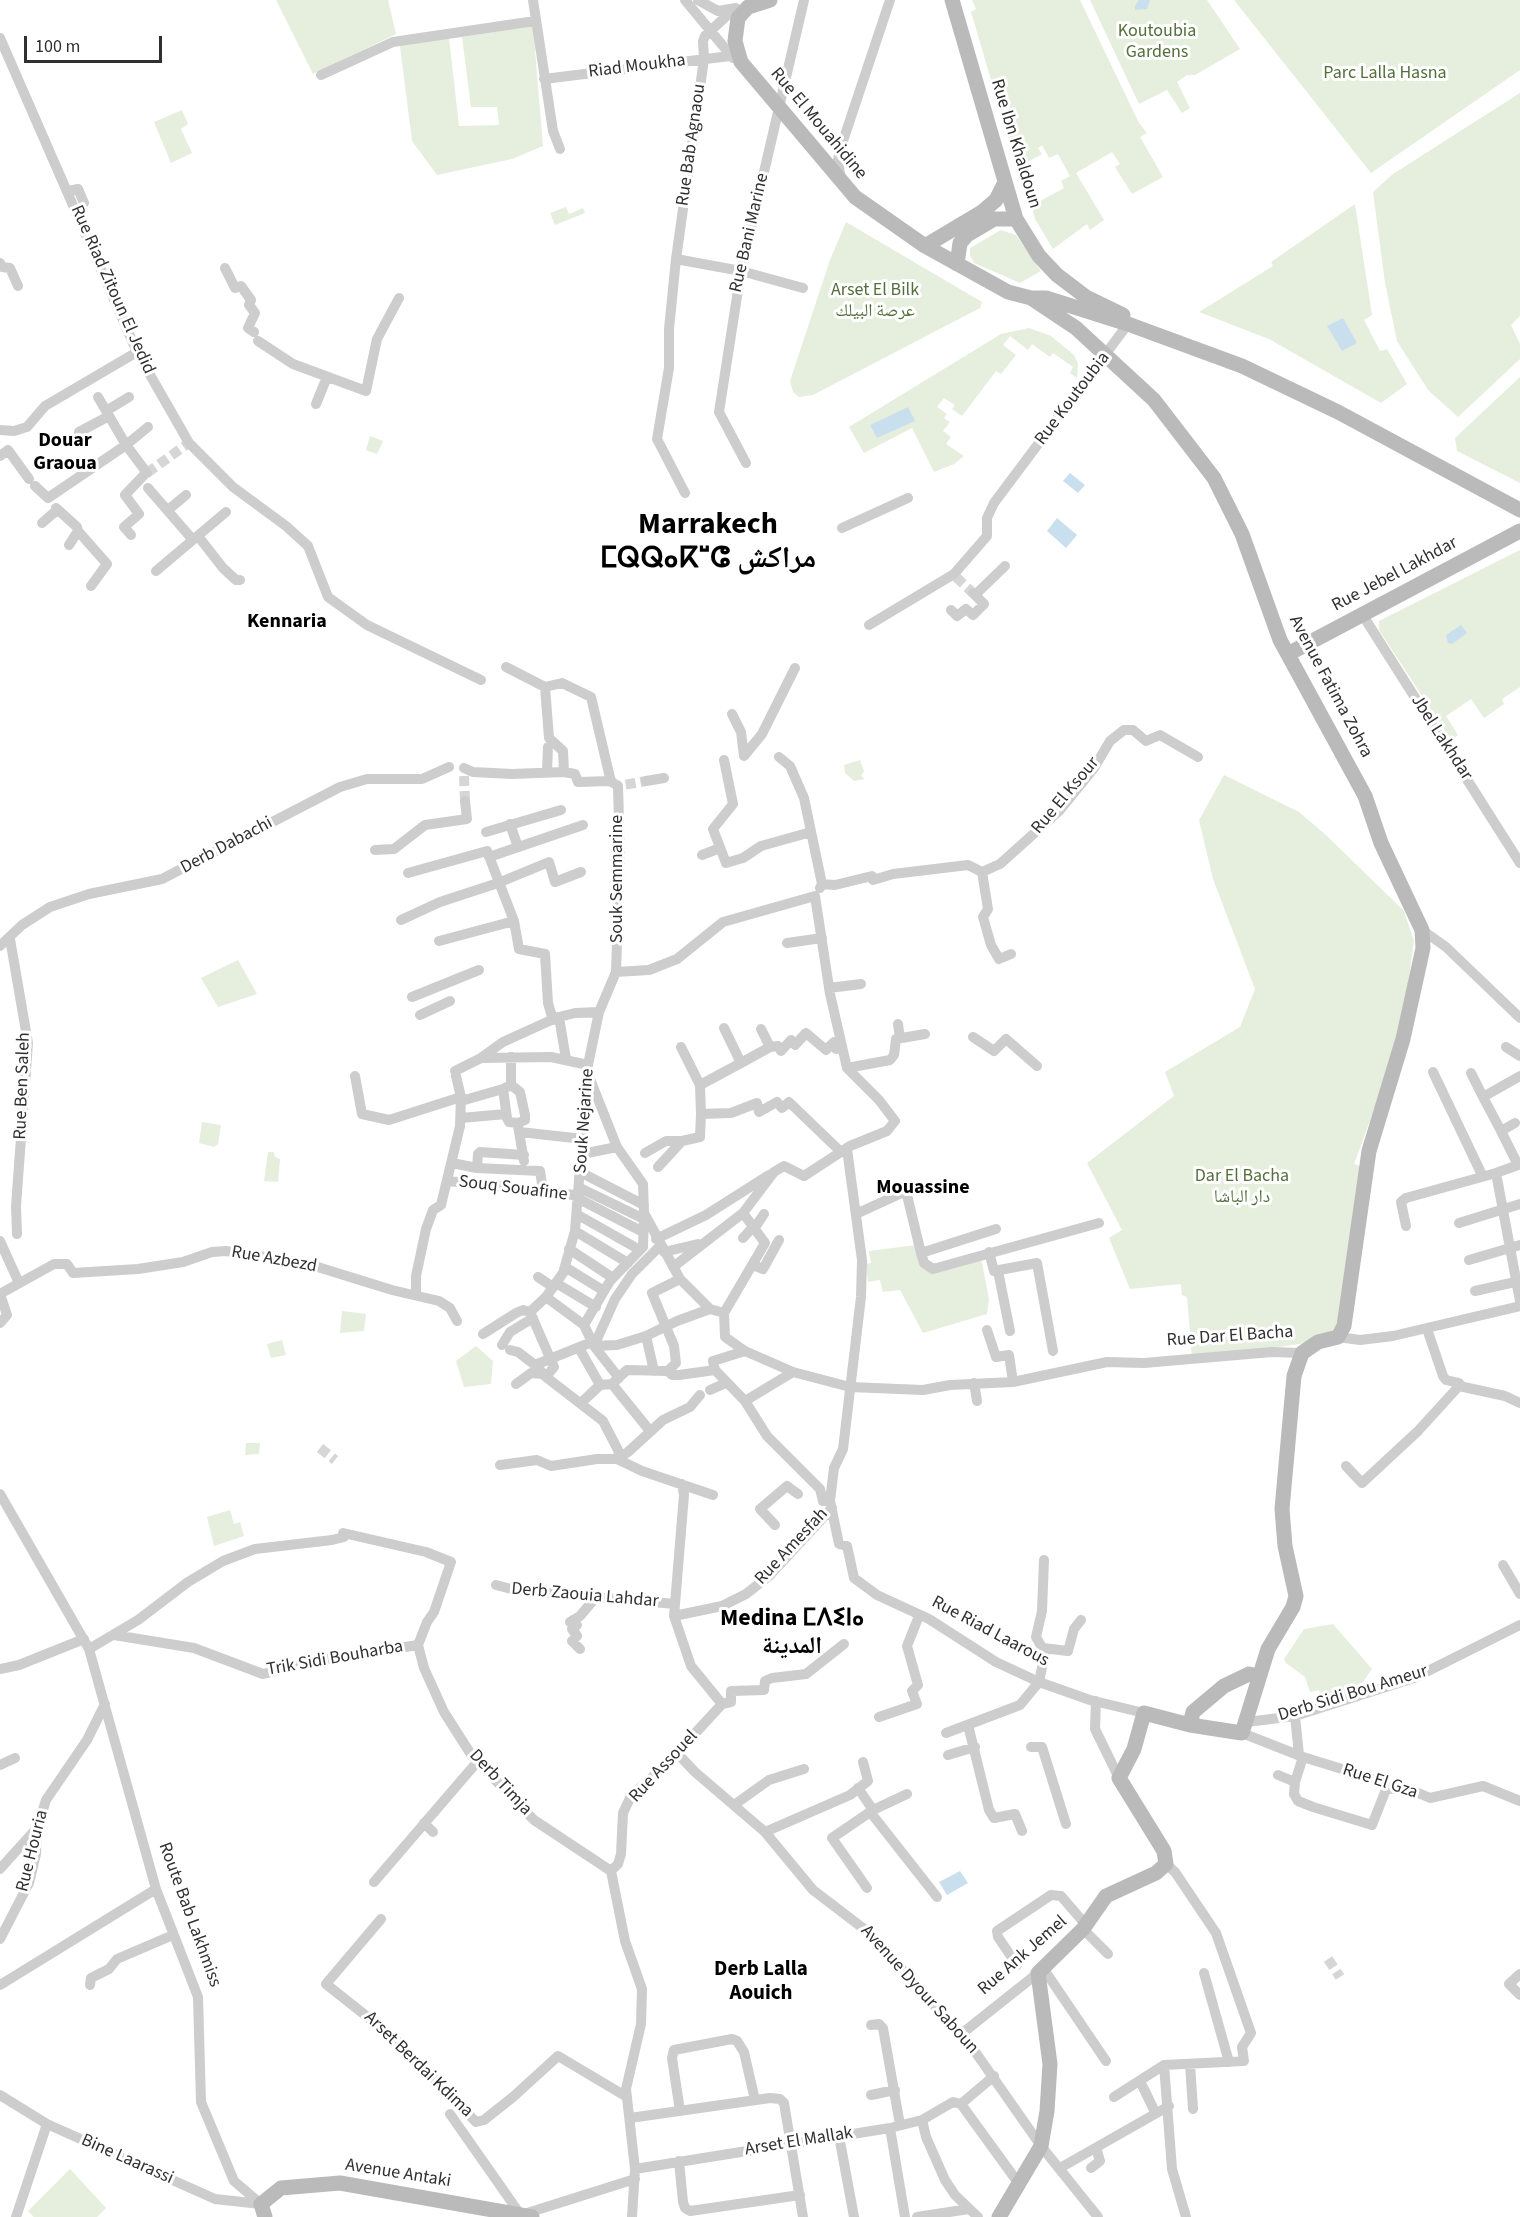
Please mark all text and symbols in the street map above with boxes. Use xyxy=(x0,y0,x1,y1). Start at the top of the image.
park label: Koutoubia Gardens xyxy=(1118,21,1196,63)
scale bar xyxy=(27,24,165,62)
text: 100 m xyxy=(35,34,80,59)
street label: Riad Moukha xyxy=(587,50,687,84)
park label: Parc Lalla Hasna xyxy=(1323,63,1447,85)
street label: Rue El Mouahidine xyxy=(765,64,871,184)
street label: Rue Ibn Khaldoun xyxy=(985,77,1045,211)
street label: Rue Bab Agnaou xyxy=(673,83,711,207)
street label: Rue Bani Marine xyxy=(726,171,774,295)
street label: Rue Riad Zitoun El Jedid xyxy=(65,202,159,378)
park label: Arset El Bilk عرصة البيلك xyxy=(831,280,919,322)
street label: Rue Koutoubia xyxy=(1031,348,1115,450)
district label: Douar Graoua xyxy=(33,430,97,477)
district label: Marrakech ⵎⵕⵕⴰⴽⵯⵛ مراكش xyxy=(600,508,816,578)
street label: Rue Jebel Lakhdar xyxy=(1329,533,1461,617)
district label: Kennaria xyxy=(247,611,327,635)
street label: Avenue Fatima Zohra xyxy=(1283,612,1377,762)
street label: Jbel Lakhdar xyxy=(1405,691,1477,785)
street label: Rue El Ksour xyxy=(1028,753,1104,839)
street label: Derb Dabachi xyxy=(177,813,277,879)
street label: Souk Semmarine xyxy=(607,815,629,943)
street label: Rue Ben Saleh xyxy=(10,1032,36,1140)
street label: Souk Nejarine xyxy=(571,1068,599,1174)
park label: Dar El Bacha دار الباشا xyxy=(1195,1166,1289,1208)
street label: Souq Souafine xyxy=(457,1172,569,1206)
district label: Mouassine xyxy=(876,1177,970,1201)
street label: Rue Azbezd xyxy=(230,1242,318,1278)
street label: Rue Dar El Bacha xyxy=(1166,1322,1294,1352)
street label: Rue Amesfah xyxy=(751,1504,833,1590)
street label: Derb Zaouia Lahdar xyxy=(510,1579,660,1613)
street label: Rue Riad Laarous xyxy=(928,1592,1052,1672)
district label: Medina ⵎⴷⵉⵏⴰ المدينة xyxy=(720,1606,864,1662)
street label: Trik Sidi Bouharba xyxy=(265,1636,405,1682)
street label: Derb Sidi Bou Ameur xyxy=(1276,1661,1430,1727)
street label: Rue Assouel xyxy=(625,1726,703,1808)
street label: Derb Timja xyxy=(464,1746,536,1820)
street label: Rue El Gza xyxy=(1340,1760,1420,1804)
street label: Rue Houria xyxy=(12,1808,54,1894)
street label: Route Bab Lakhmiss xyxy=(153,1840,225,1990)
street label: Rue Ank Jemel xyxy=(974,1912,1072,2000)
street label: Avenue Dyour Saboun xyxy=(855,1921,983,2059)
district label: Derb Lalla Aouich xyxy=(714,1957,808,2007)
street label: Arset Berdai Kdima xyxy=(359,2007,477,2123)
street label: Arset El Mallak xyxy=(744,2123,854,2161)
street label: Bine Laarassi xyxy=(78,2130,176,2190)
street label: Avenue Antaki xyxy=(344,2155,452,2193)

